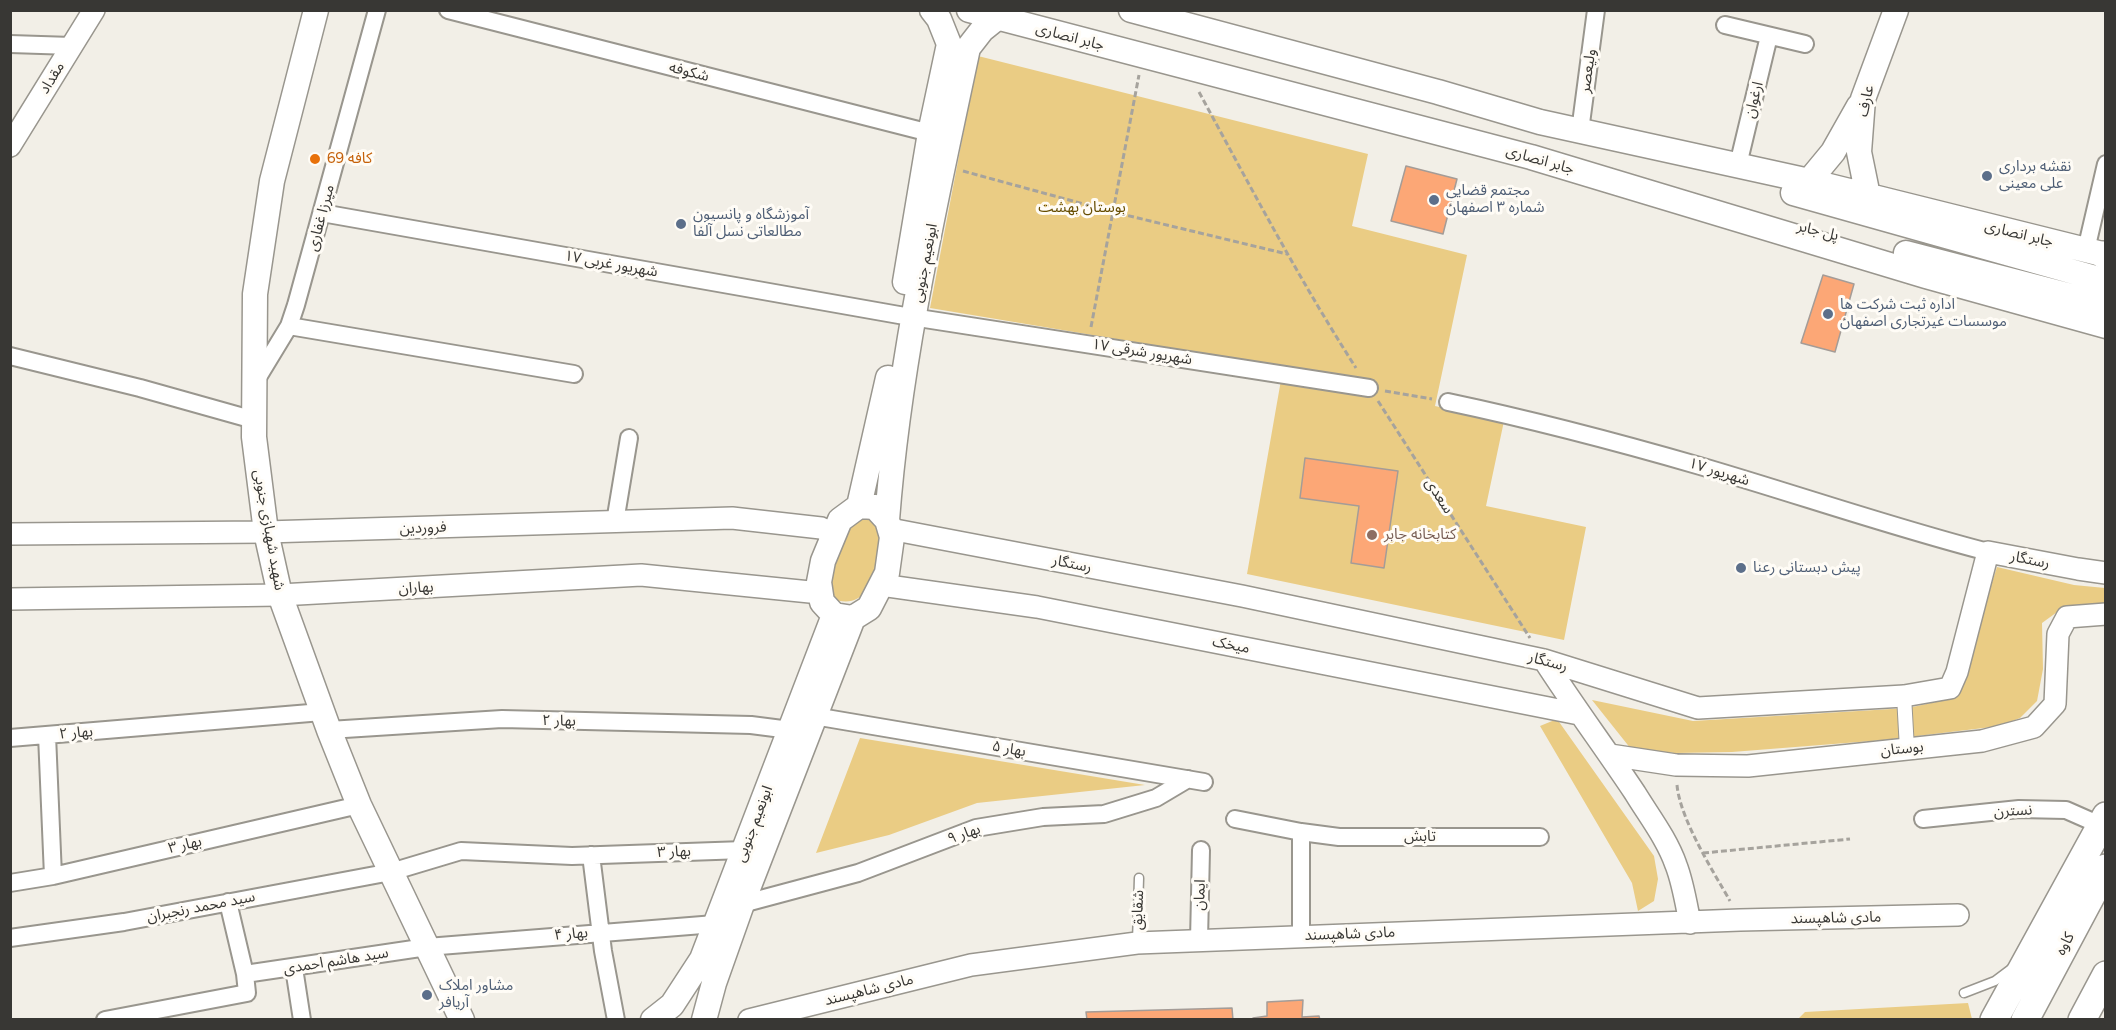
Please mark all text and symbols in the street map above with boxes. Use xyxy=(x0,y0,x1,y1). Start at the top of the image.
street label: جابر انصاری xyxy=(1034,19,1106,55)
street label: ولیعصر xyxy=(1576,48,1600,94)
street label: شکوفه xyxy=(667,58,711,86)
street label: مقداد xyxy=(35,59,69,97)
street label: ارغوان xyxy=(1741,80,1767,120)
street label: عارف xyxy=(1854,84,1878,118)
street label: جابر انصاری xyxy=(1504,142,1576,178)
place label: کافه 69 xyxy=(327,150,372,168)
marker: کافه 69 xyxy=(308,152,322,166)
place label: نقشه برداری علی معینی xyxy=(1999,158,2071,193)
marker: نقشه برداری علی معینی xyxy=(1980,169,1994,183)
place label: مجتمع قضایی شماره ۳ اصفهان xyxy=(1446,182,1545,217)
street label: میرزا غفاری xyxy=(303,183,339,253)
marker: مجتمع قضایی شماره ۳ اصفهان xyxy=(1427,193,1441,207)
park label: بوستان بهشت xyxy=(1038,199,1126,217)
place label: آموزشگاه و پانسیون مطالعاتی نسل آلفا xyxy=(693,206,809,241)
marker: آموزشگاه و پانسیون مطالعاتی نسل آلفا xyxy=(674,217,688,231)
street label: پل جابر xyxy=(1795,217,1841,245)
street label: جابر انصاری xyxy=(1983,217,2055,251)
street label: ابونعیم جنوبی xyxy=(908,222,942,304)
street label: ۱۷ شهریور غربی xyxy=(563,247,659,281)
place label: اداره ثبت شرکت ها موسسات غیرتجاری اصفهان xyxy=(1840,296,2007,331)
marker: اداره ثبت شرکت ها موسسات غیرتجاری اصفهان xyxy=(1821,307,1835,321)
street label: ۱۷ شهریور شرقی xyxy=(1090,335,1194,369)
street label: ۱۷ شهریور xyxy=(1686,454,1752,490)
street label: شهید شهبازی جنوبی xyxy=(250,468,288,592)
street label: سعدی xyxy=(1421,475,1457,517)
street label: فروردین xyxy=(399,518,447,538)
place label: کتابخانه جابر xyxy=(1384,526,1456,544)
marker: کتابخانه جابر xyxy=(1365,528,1379,542)
street label: رستگار xyxy=(2009,547,2051,573)
street label: رستگار xyxy=(1051,551,1093,577)
place label: پیش دبستانی رعنا xyxy=(1753,559,1861,577)
marker: پیش دبستانی رعنا xyxy=(1734,561,1748,575)
street label: بهاران xyxy=(398,578,434,598)
street label: میخک xyxy=(1211,633,1251,657)
street label: رستگار xyxy=(1526,648,1570,676)
street label: بهار ۲ xyxy=(542,712,576,730)
street label: بهار ۲ xyxy=(58,723,94,743)
street label: بهار ۵ xyxy=(991,737,1027,761)
street label: بوستان xyxy=(1880,738,1924,760)
street label: ابونعیم جنوبی xyxy=(731,783,777,865)
street label: نسترن xyxy=(1993,801,2033,821)
street label: بهار ۹ xyxy=(945,820,983,848)
street label: تابش xyxy=(1404,828,1436,846)
street label: بهار ۳ xyxy=(167,832,203,858)
street label: بهار ۳ xyxy=(657,842,691,862)
street label: ایمان xyxy=(1190,879,1210,911)
street label: سید محمد رنجبران xyxy=(145,888,257,926)
street label: شقایق xyxy=(1128,890,1148,930)
street label: مادی شاهپسند xyxy=(1790,908,1882,928)
street label: مادی شاهپسند xyxy=(1304,923,1396,945)
street label: بهار ۴ xyxy=(553,924,589,944)
street label: کاوه xyxy=(2052,929,2078,959)
street label: سید هاشم احمدی xyxy=(282,944,390,978)
street label: مادی شاهپسند xyxy=(823,970,915,1010)
place label: مشاور املاک آریافر xyxy=(439,977,513,1012)
marker: مشاور املاک آریافر xyxy=(420,988,434,1002)

